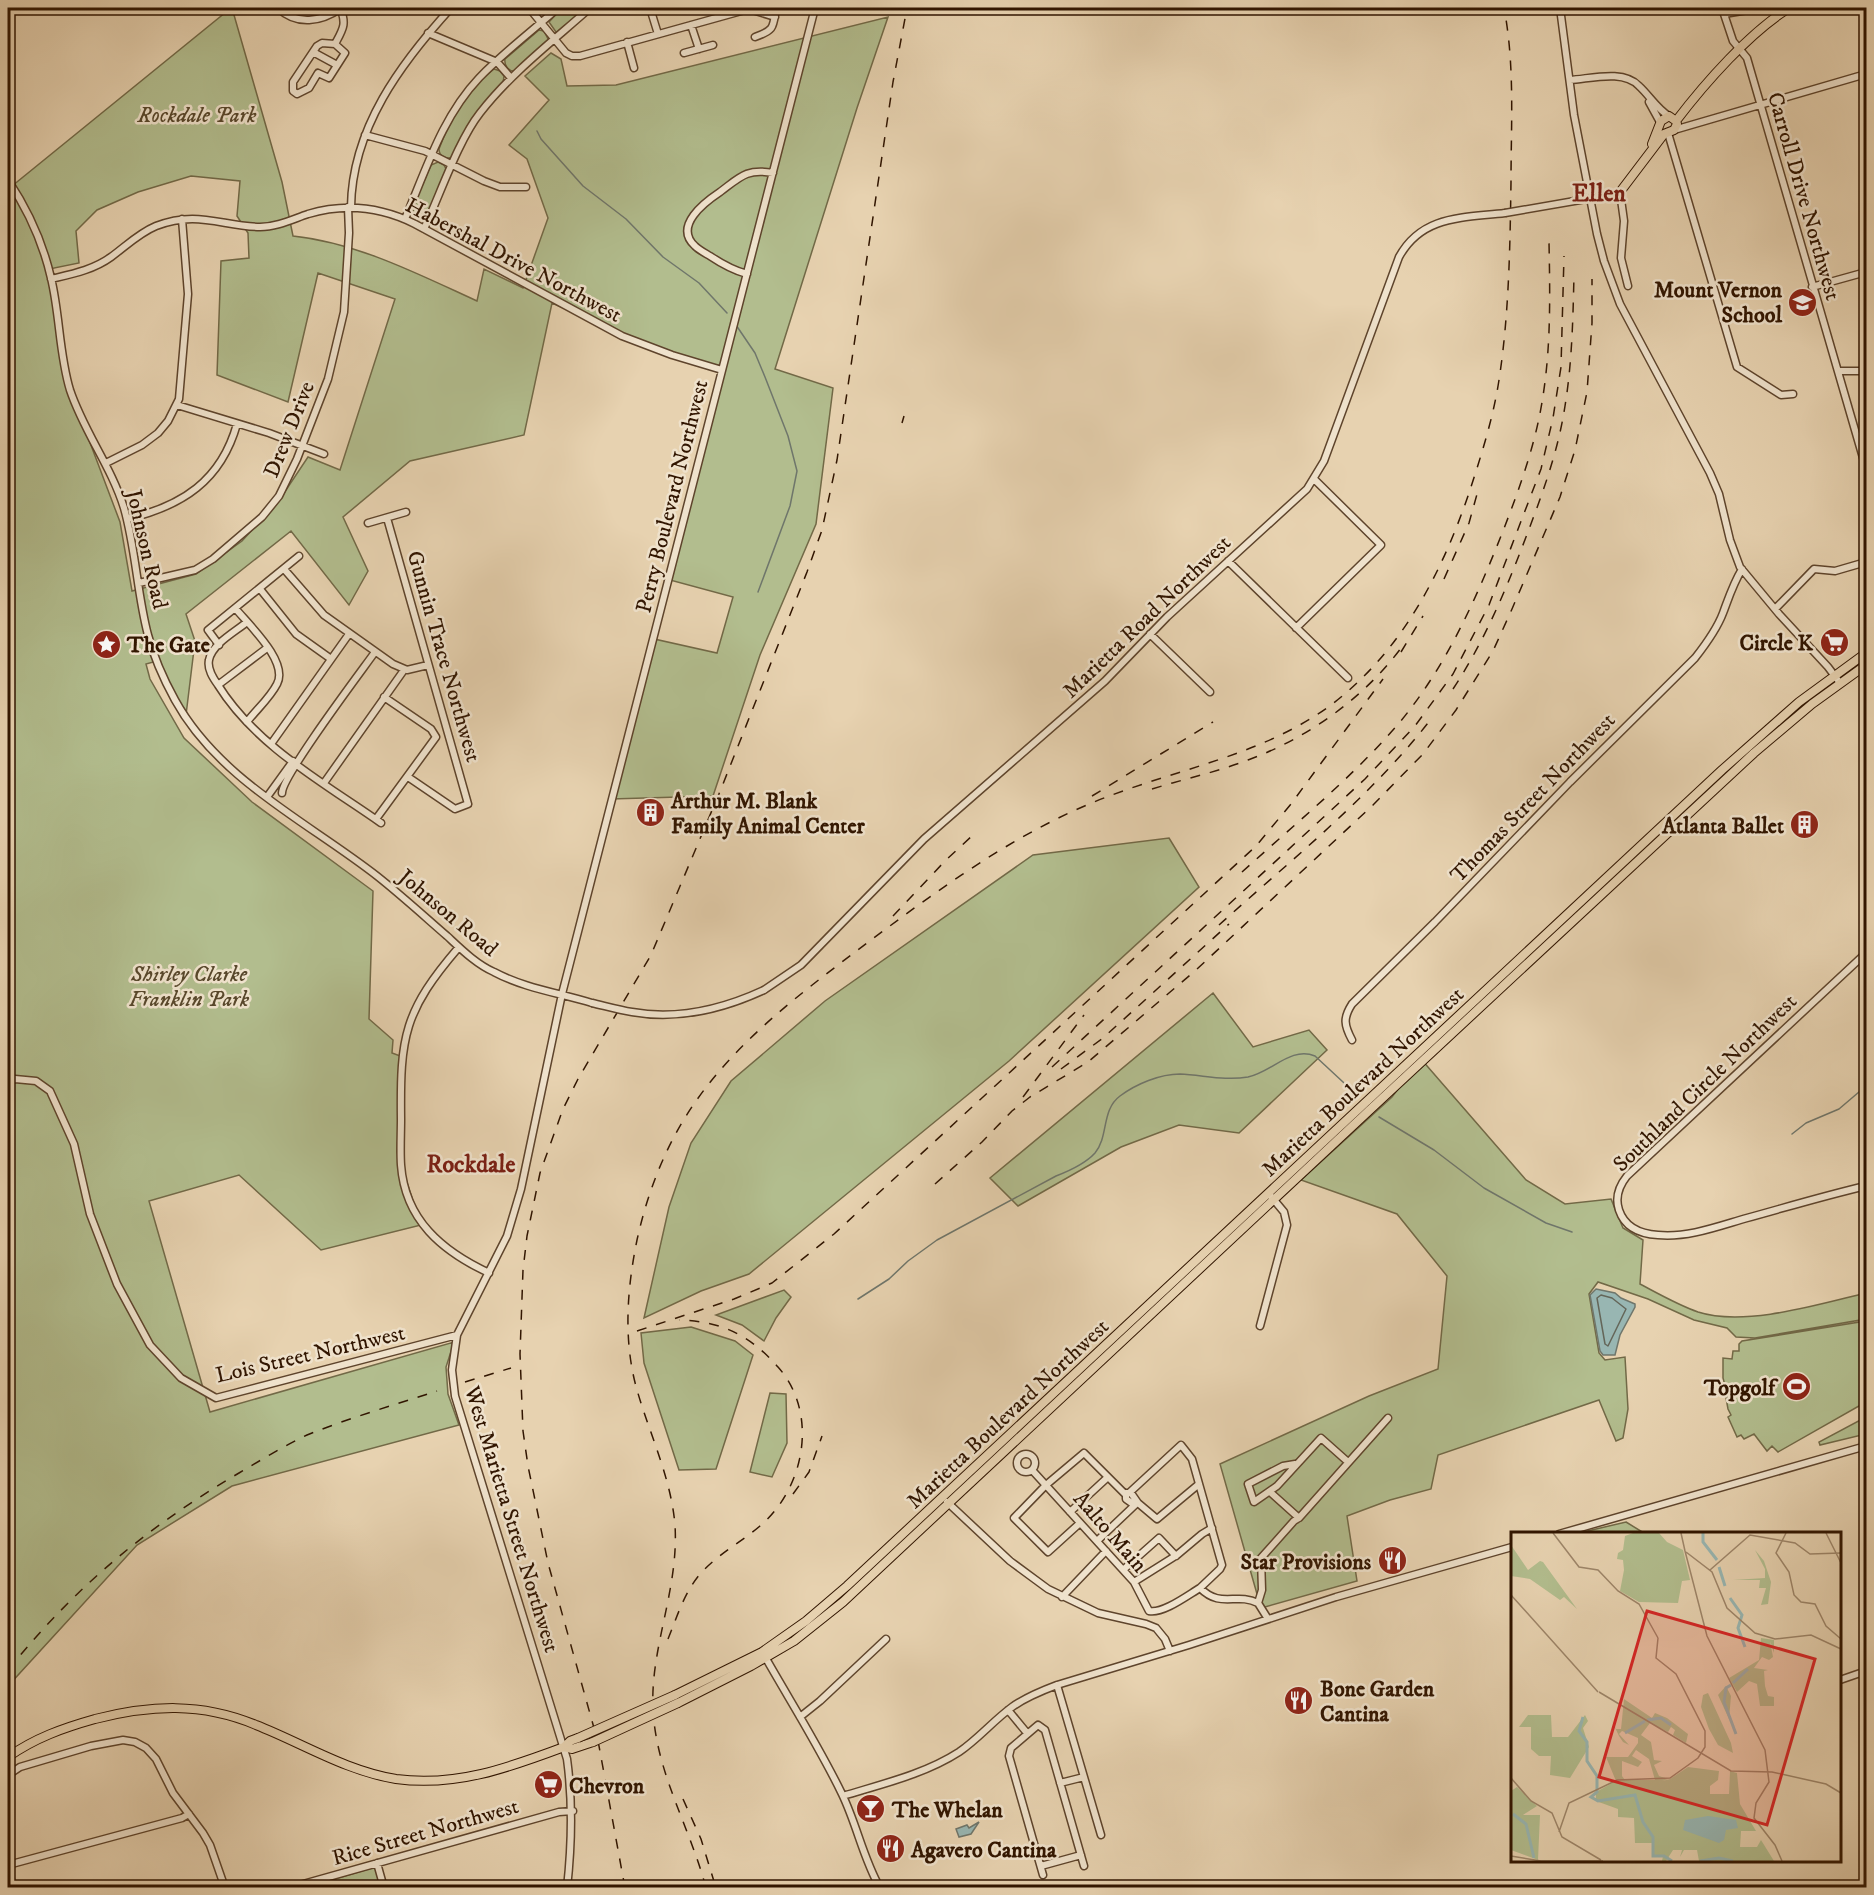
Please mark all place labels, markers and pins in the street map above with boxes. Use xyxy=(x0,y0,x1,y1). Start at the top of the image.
place label: Mount Vernon School xyxy=(1654,277,1783,329)
school or university icon: Mount Vernon School xyxy=(1787,286,1819,318)
supermarket icon: Circle K xyxy=(1818,626,1850,658)
place icon: The Gate xyxy=(90,628,122,660)
place label: Circle K xyxy=(1739,630,1814,657)
place label: The Gate xyxy=(126,632,210,659)
place label: Arthur M. Blank Family Animal Center xyxy=(670,788,866,840)
building icon: Arthur M. Blank Family Animal Center xyxy=(634,797,666,829)
building icon: Atlanta Ballet xyxy=(1789,809,1821,841)
place label: Atlanta Ballet xyxy=(1661,813,1784,840)
sports icon: Topgolf xyxy=(1780,1371,1812,1403)
place label: Topgolf xyxy=(1703,1375,1779,1402)
restaurant icon: Star Provisions xyxy=(1376,1545,1408,1577)
place label: Star Provisions xyxy=(1241,1549,1372,1576)
place label: Bone Garden Cantina xyxy=(1320,1676,1435,1728)
restaurant icon: Bone Garden Cantina xyxy=(1283,1685,1315,1717)
supermarket icon: Chevron xyxy=(532,1769,564,1801)
place label: Chevron xyxy=(569,1773,645,1800)
bar icon: The Whelan xyxy=(855,1793,887,1825)
place label: The Whelan xyxy=(891,1797,1003,1824)
restaurant icon: Agavero Cantina xyxy=(874,1833,906,1865)
place label: Agavero Cantina xyxy=(910,1837,1057,1864)

